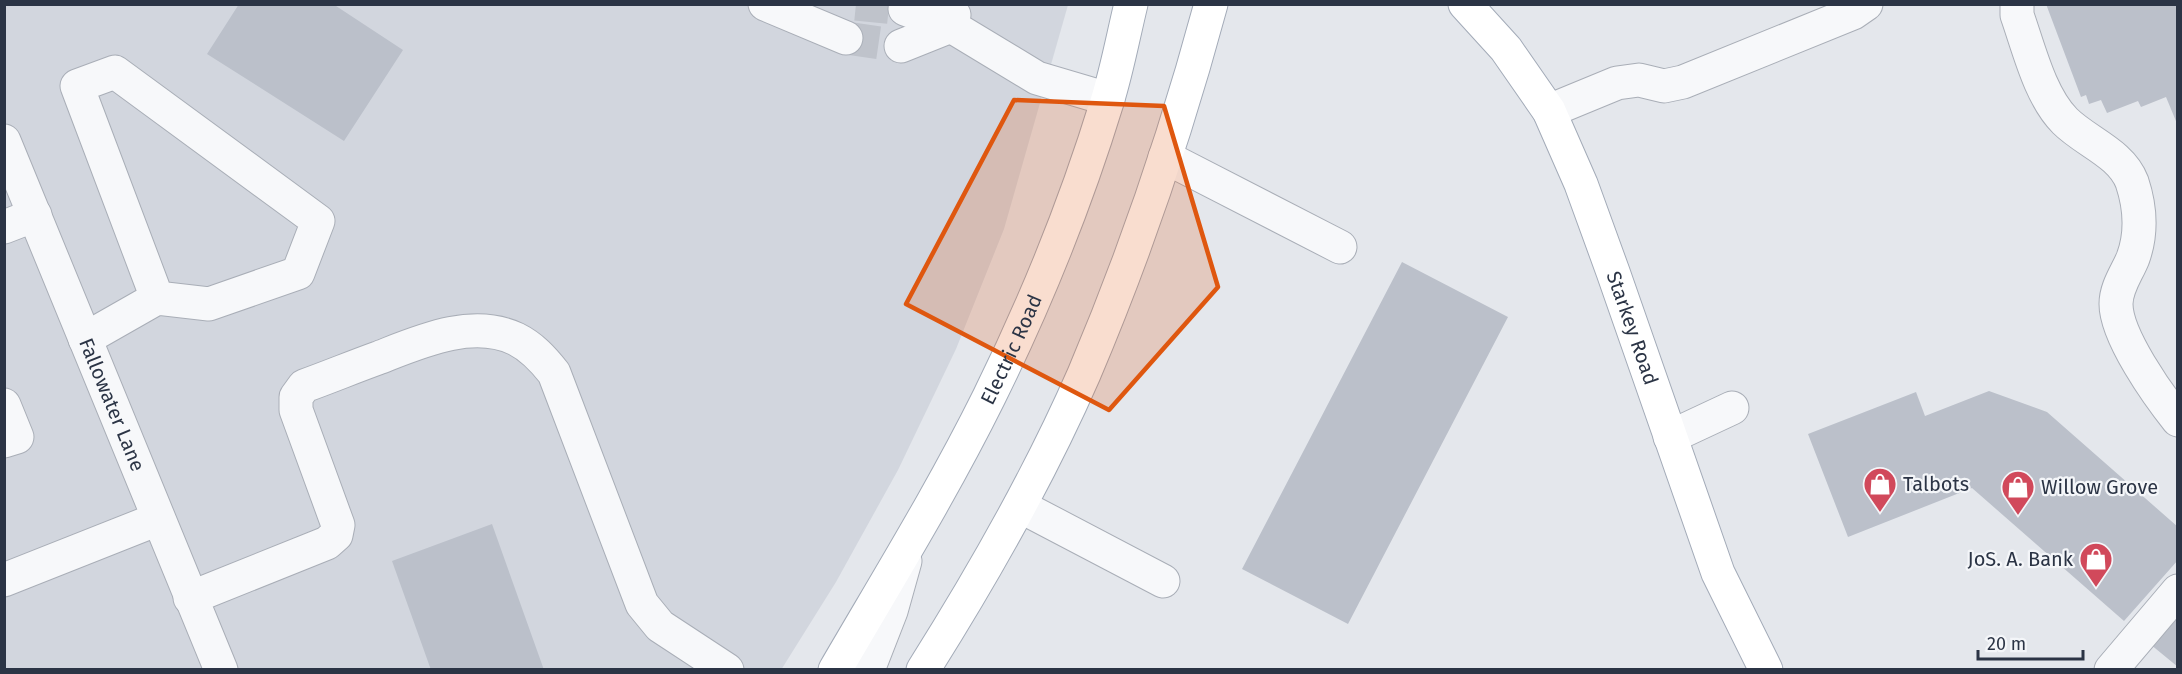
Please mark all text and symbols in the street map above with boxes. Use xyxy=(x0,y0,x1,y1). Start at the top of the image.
street label: Starkey Road xyxy=(1602,268,1663,388)
street label: Electric Road xyxy=(975,291,1047,408)
street label: Fallowater Lane xyxy=(74,335,150,475)
shop icon: Talbots xyxy=(1862,466,1898,513)
shop icon: Willow Grove xyxy=(2000,469,2036,516)
place label: Talbots xyxy=(1903,472,1969,496)
place label: Willow Grove xyxy=(2041,475,2158,499)
shop icon: JoS. A. Bank xyxy=(2078,541,2114,588)
place label: JoS. A. Bank xyxy=(1968,547,2074,571)
scale bar xyxy=(1978,623,2083,661)
text: 20 m xyxy=(1987,633,2026,655)

